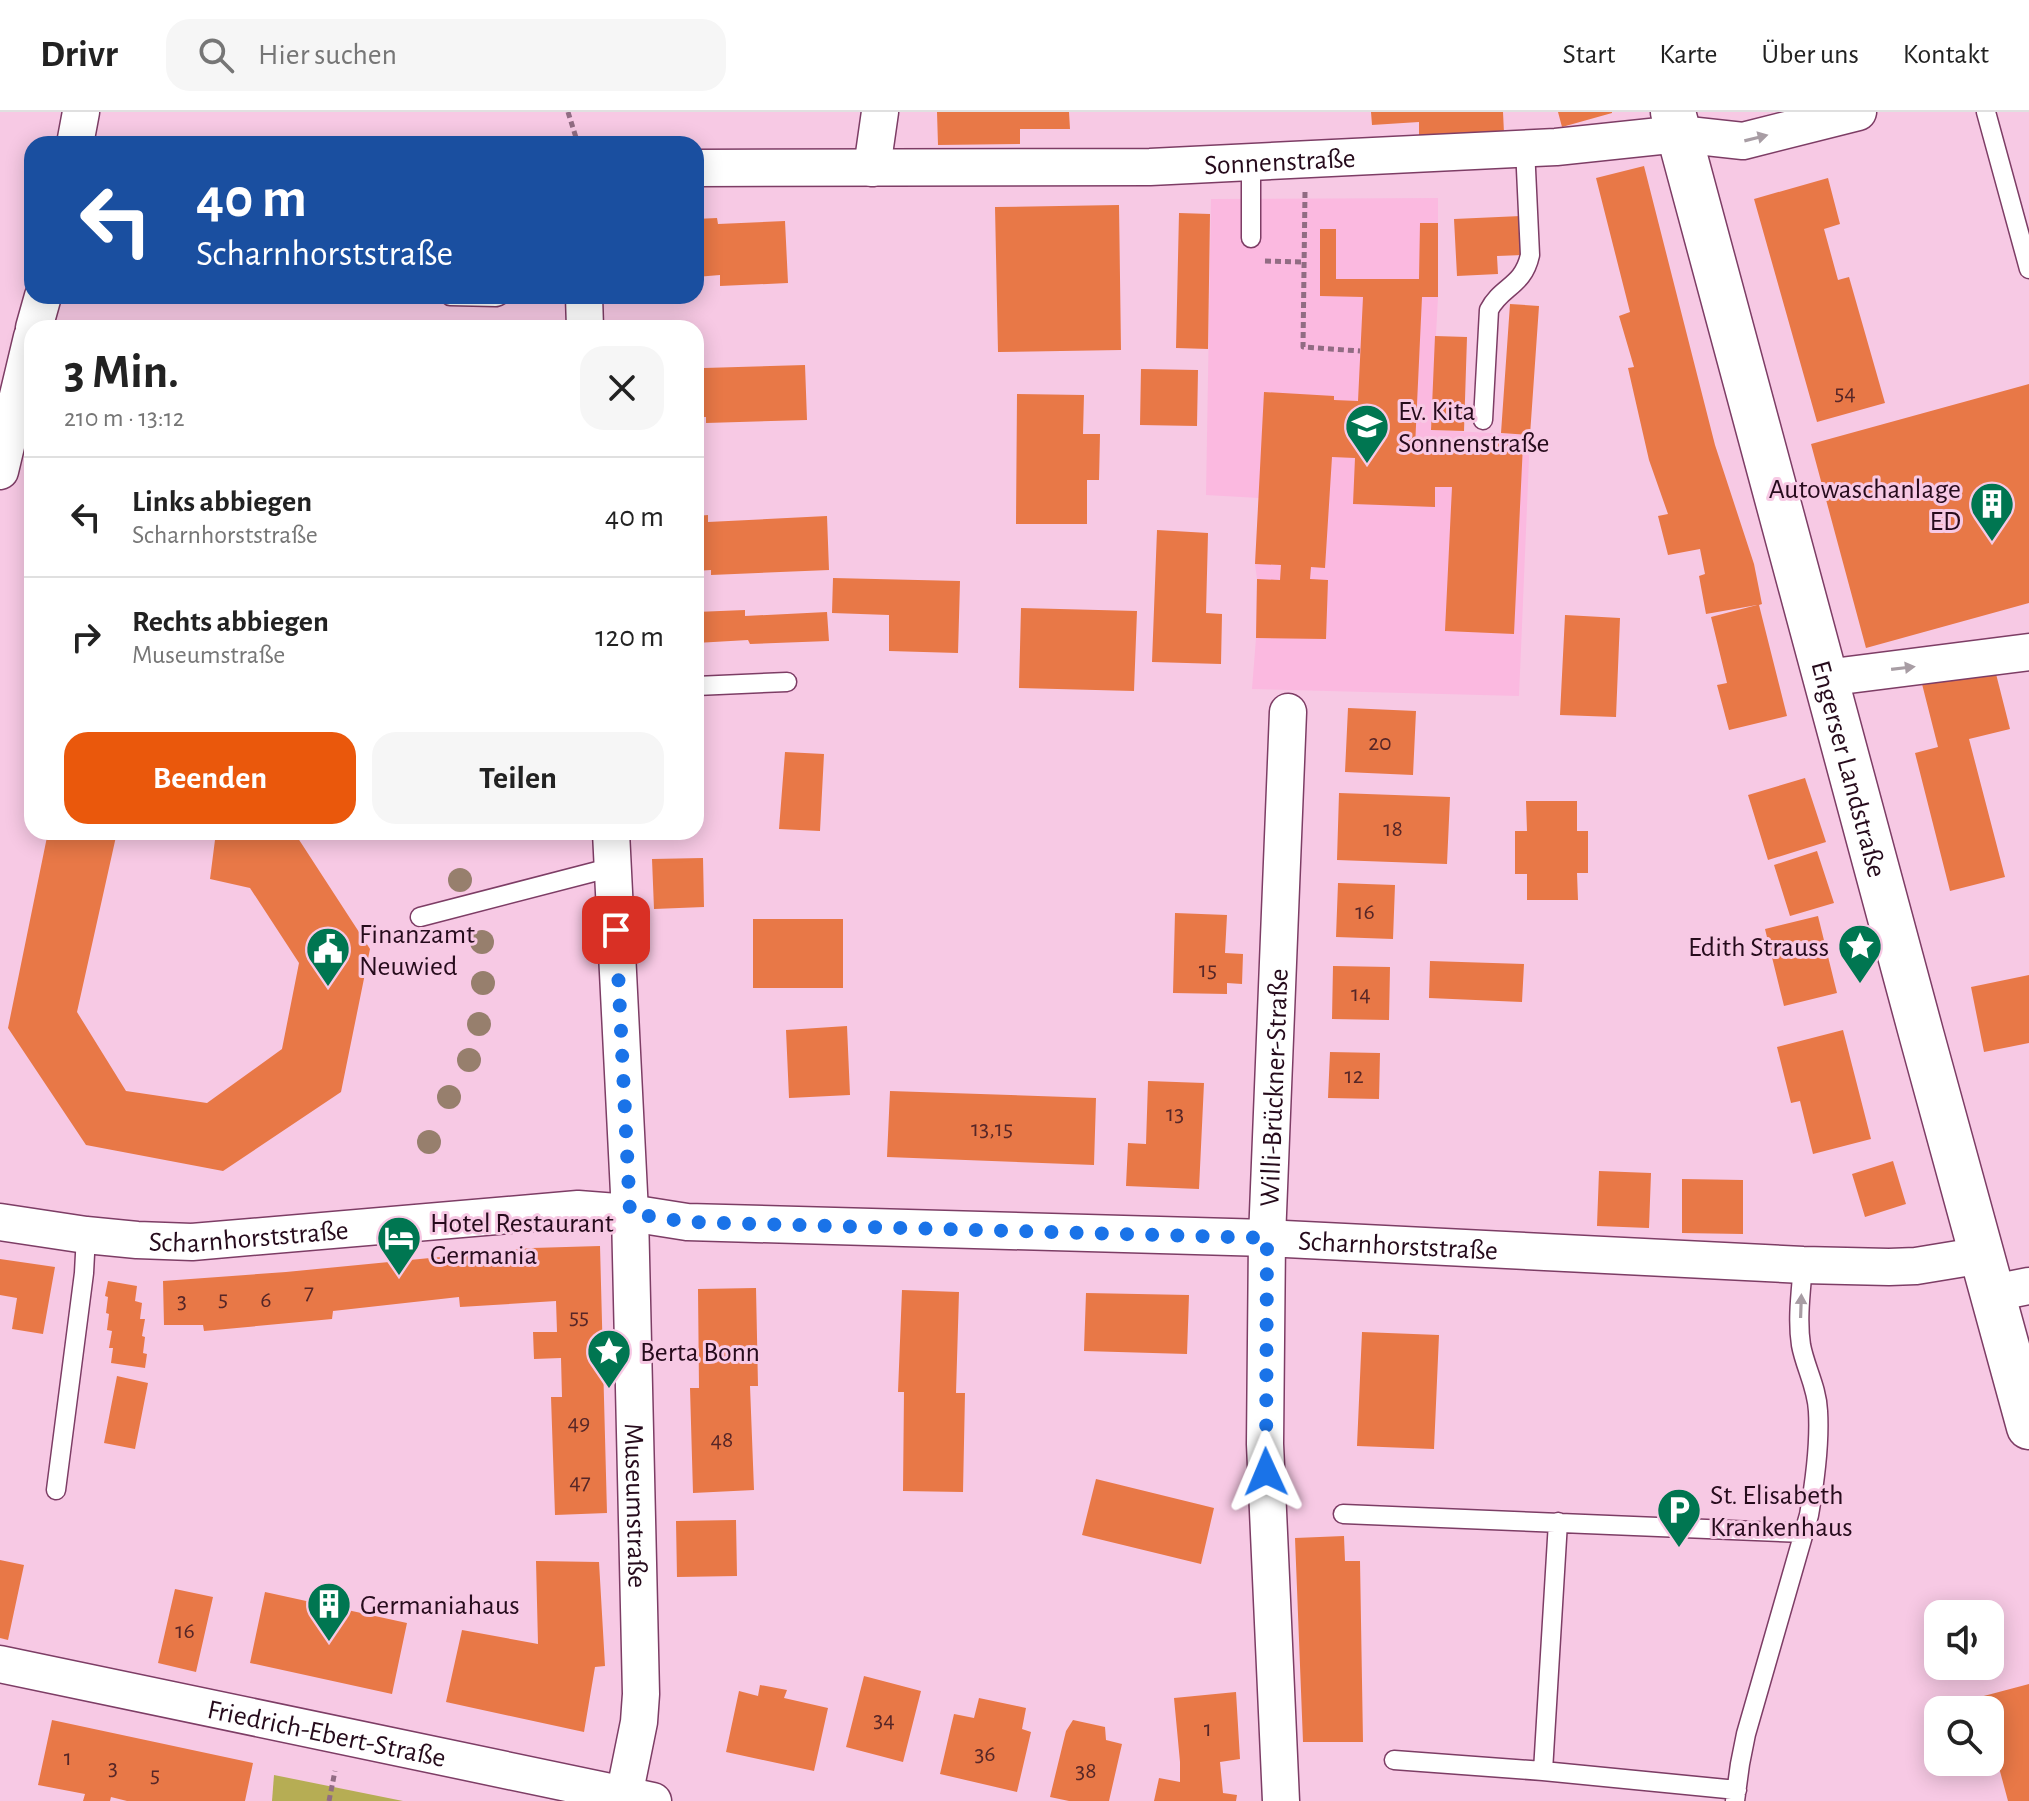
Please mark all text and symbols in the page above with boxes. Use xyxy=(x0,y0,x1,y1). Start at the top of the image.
search box xyxy=(166,19,726,91)
icon: search xyxy=(194,33,238,77)
text: Drivr xyxy=(40,36,118,74)
text: Hier suchen xyxy=(258,40,397,70)
text: Start xyxy=(1563,41,1615,69)
text: Karte xyxy=(1659,41,1718,69)
text: Über uns xyxy=(1762,41,1859,69)
text: Kontakt xyxy=(1903,41,1989,69)
one-way arrow xyxy=(1743,131,1768,144)
street label: Sonnenstraße xyxy=(1204,145,1356,180)
icon: left xyxy=(64,168,168,272)
text: 40 m xyxy=(196,171,307,227)
text: Scharnhorststraße xyxy=(196,236,453,272)
button: close xyxy=(580,346,664,430)
text: 3 Min. xyxy=(64,349,179,397)
house number: 54 xyxy=(1834,381,1856,405)
place label: Ev. Kita Sonnenstraße xyxy=(1398,398,1550,458)
school or university icon: Ev. Kita Sonnenstraße xyxy=(1343,402,1391,465)
text: 210 m · 13:12 xyxy=(64,405,185,431)
place label: Autowaschanlage ED xyxy=(1769,476,1961,536)
building icon: Autowaschanlage ED xyxy=(1968,480,2016,543)
text: Links abbiegen xyxy=(132,487,312,517)
icon: left xyxy=(64,495,108,539)
text: 40 m xyxy=(605,502,664,532)
text: Scharnhorststraße xyxy=(132,522,318,548)
text: Rechts abbiegen xyxy=(132,607,329,637)
icon: right xyxy=(64,615,108,659)
text: 120 m xyxy=(595,622,664,652)
text: Museumstraße xyxy=(132,642,285,668)
street label: Engerser Landstraße xyxy=(1805,658,1890,880)
one-way arrow xyxy=(1890,661,1915,674)
house number: 20 xyxy=(1368,731,1392,755)
button: Beenden xyxy=(64,732,356,824)
button: Teilen xyxy=(372,732,664,824)
house number: 18 xyxy=(1383,817,1403,841)
pin xyxy=(582,896,650,964)
house number: 16 xyxy=(1355,900,1375,924)
icon: arrive xyxy=(594,908,638,952)
place label: Finanzamt Neuwied xyxy=(359,921,475,981)
place icon: Edith Strauss xyxy=(1836,922,1884,985)
public building icon: Finanzamt Neuwied xyxy=(304,925,352,988)
place label: Edith Strauss xyxy=(1688,934,1829,962)
house number: 15 xyxy=(1199,958,1217,982)
street label: Willi-Brückner-Straße xyxy=(1256,968,1294,1207)
house number: 14 xyxy=(1351,982,1371,1006)
house number: 12 xyxy=(1344,1064,1364,1088)
house number: 13 xyxy=(1166,1102,1184,1126)
house number: 13,15 xyxy=(971,1117,1013,1141)
place label: Hotel Restaurant Germania xyxy=(430,1210,614,1270)
hotel icon: Hotel Restaurant Germania xyxy=(375,1214,423,1277)
street label: Scharnhorststraße xyxy=(148,1217,350,1258)
street label: Scharnhorststraße xyxy=(1297,1228,1499,1266)
house number: 7 xyxy=(304,1280,314,1304)
house number: 5 xyxy=(218,1287,228,1311)
house number: 6 xyxy=(260,1288,272,1312)
house number: 3 xyxy=(177,1289,187,1313)
one-way arrow xyxy=(1794,1293,1807,1318)
house number: 55 xyxy=(569,1305,589,1329)
place icon: Berta Bonn xyxy=(585,1327,633,1390)
place label: Berta Bonn xyxy=(640,1339,760,1367)
house number: 49 xyxy=(568,1411,590,1435)
street label: Museumstraße xyxy=(619,1423,651,1588)
house number: 48 xyxy=(711,1428,733,1452)
position arrow xyxy=(1224,1430,1308,1514)
house number: 47 xyxy=(569,1470,591,1494)
place label: St. Elisabeth Krankenhaus xyxy=(1710,1482,1853,1542)
parking icon: St. Elisabeth Krankenhaus xyxy=(1655,1486,1703,1549)
building icon: Germaniahaus xyxy=(305,1580,353,1643)
place label: Germaniahaus xyxy=(360,1592,520,1620)
map controls xyxy=(1924,1600,2004,1776)
button: sound xyxy=(1924,1600,2004,1680)
house number: 16 xyxy=(175,1619,195,1643)
street label: Friedrich-Ebert-Straße xyxy=(205,1696,448,1773)
button: search xyxy=(1924,1696,2004,1776)
house number: 34 xyxy=(873,1708,895,1732)
house number: 1 xyxy=(1204,1717,1212,1741)
house number: 36 xyxy=(974,1742,996,1766)
house number: 1 xyxy=(64,1746,72,1770)
house number: 3 xyxy=(108,1756,118,1780)
house number: 38 xyxy=(1075,1759,1097,1783)
house number: 5 xyxy=(150,1763,160,1787)

